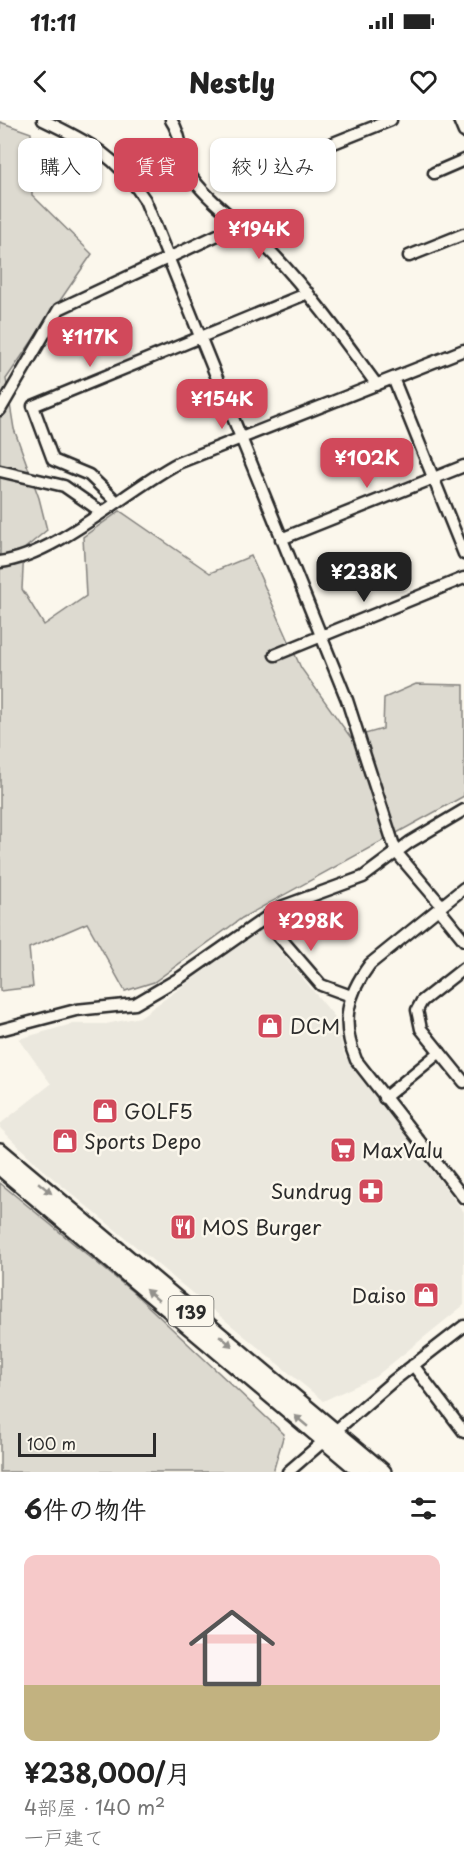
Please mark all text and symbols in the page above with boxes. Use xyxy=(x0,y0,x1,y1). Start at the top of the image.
text: 11:11 xyxy=(30,5,76,38)
text: Nestly xyxy=(189,61,275,102)
icon: back xyxy=(24,65,57,98)
icon: heart xyxy=(407,65,440,98)
chip: 購入 xyxy=(18,138,102,192)
chip: 賃貸 xyxy=(114,138,198,192)
chip: 絞り込み xyxy=(210,138,336,192)
pin: ¥194K xyxy=(217,209,301,260)
text: ¥194K xyxy=(228,213,290,243)
pin: ¥117K xyxy=(48,317,132,368)
text: ¥117K xyxy=(62,321,119,351)
pin: ¥154K xyxy=(180,379,264,430)
text: ¥154K xyxy=(191,383,253,413)
pin: ¥102K xyxy=(325,438,409,489)
text: ¥102K xyxy=(334,442,400,472)
pin: ¥238K xyxy=(322,552,406,603)
text: ¥238K xyxy=(331,556,398,586)
pin: ¥298K xyxy=(269,901,353,952)
text: ¥298K xyxy=(278,905,344,935)
shop icon: DCM xyxy=(255,1011,285,1041)
place label: DCM xyxy=(290,1011,340,1041)
shop icon: GOLF5 xyxy=(90,1096,120,1126)
place label: GOLF5 xyxy=(124,1096,193,1126)
shop icon: Sports Depo xyxy=(50,1126,80,1156)
place label: Sports Depo xyxy=(84,1126,201,1156)
supermarket icon: MaxValu xyxy=(328,1135,358,1165)
place label: MaxValu xyxy=(362,1135,443,1165)
place label: Sundrug xyxy=(270,1176,352,1206)
pharmacy icon: Sundrug xyxy=(356,1176,386,1206)
one-way arrow xyxy=(37,1182,53,1195)
restaurant icon: MOS Burger xyxy=(168,1212,198,1242)
place label: MOS Burger xyxy=(202,1212,322,1242)
place label: Daiso xyxy=(352,1280,406,1310)
shop icon: Daiso xyxy=(411,1280,441,1310)
one-way arrow xyxy=(144,1289,160,1302)
road number: 139 xyxy=(168,1296,213,1326)
one-way arrow xyxy=(218,1334,234,1347)
one-way arrow xyxy=(294,1415,309,1428)
scale bar xyxy=(18,1430,156,1458)
text: 100 m xyxy=(27,1431,76,1455)
text: 6件の物件 xyxy=(24,1489,146,1528)
icon: filters xyxy=(407,1492,440,1525)
icon: home xyxy=(178,1594,286,1702)
text: ¥238,000/月 xyxy=(24,1753,191,1792)
text: 4部屋 · 140 m² xyxy=(24,1792,165,1822)
text: 一戸建て xyxy=(24,1822,104,1852)

